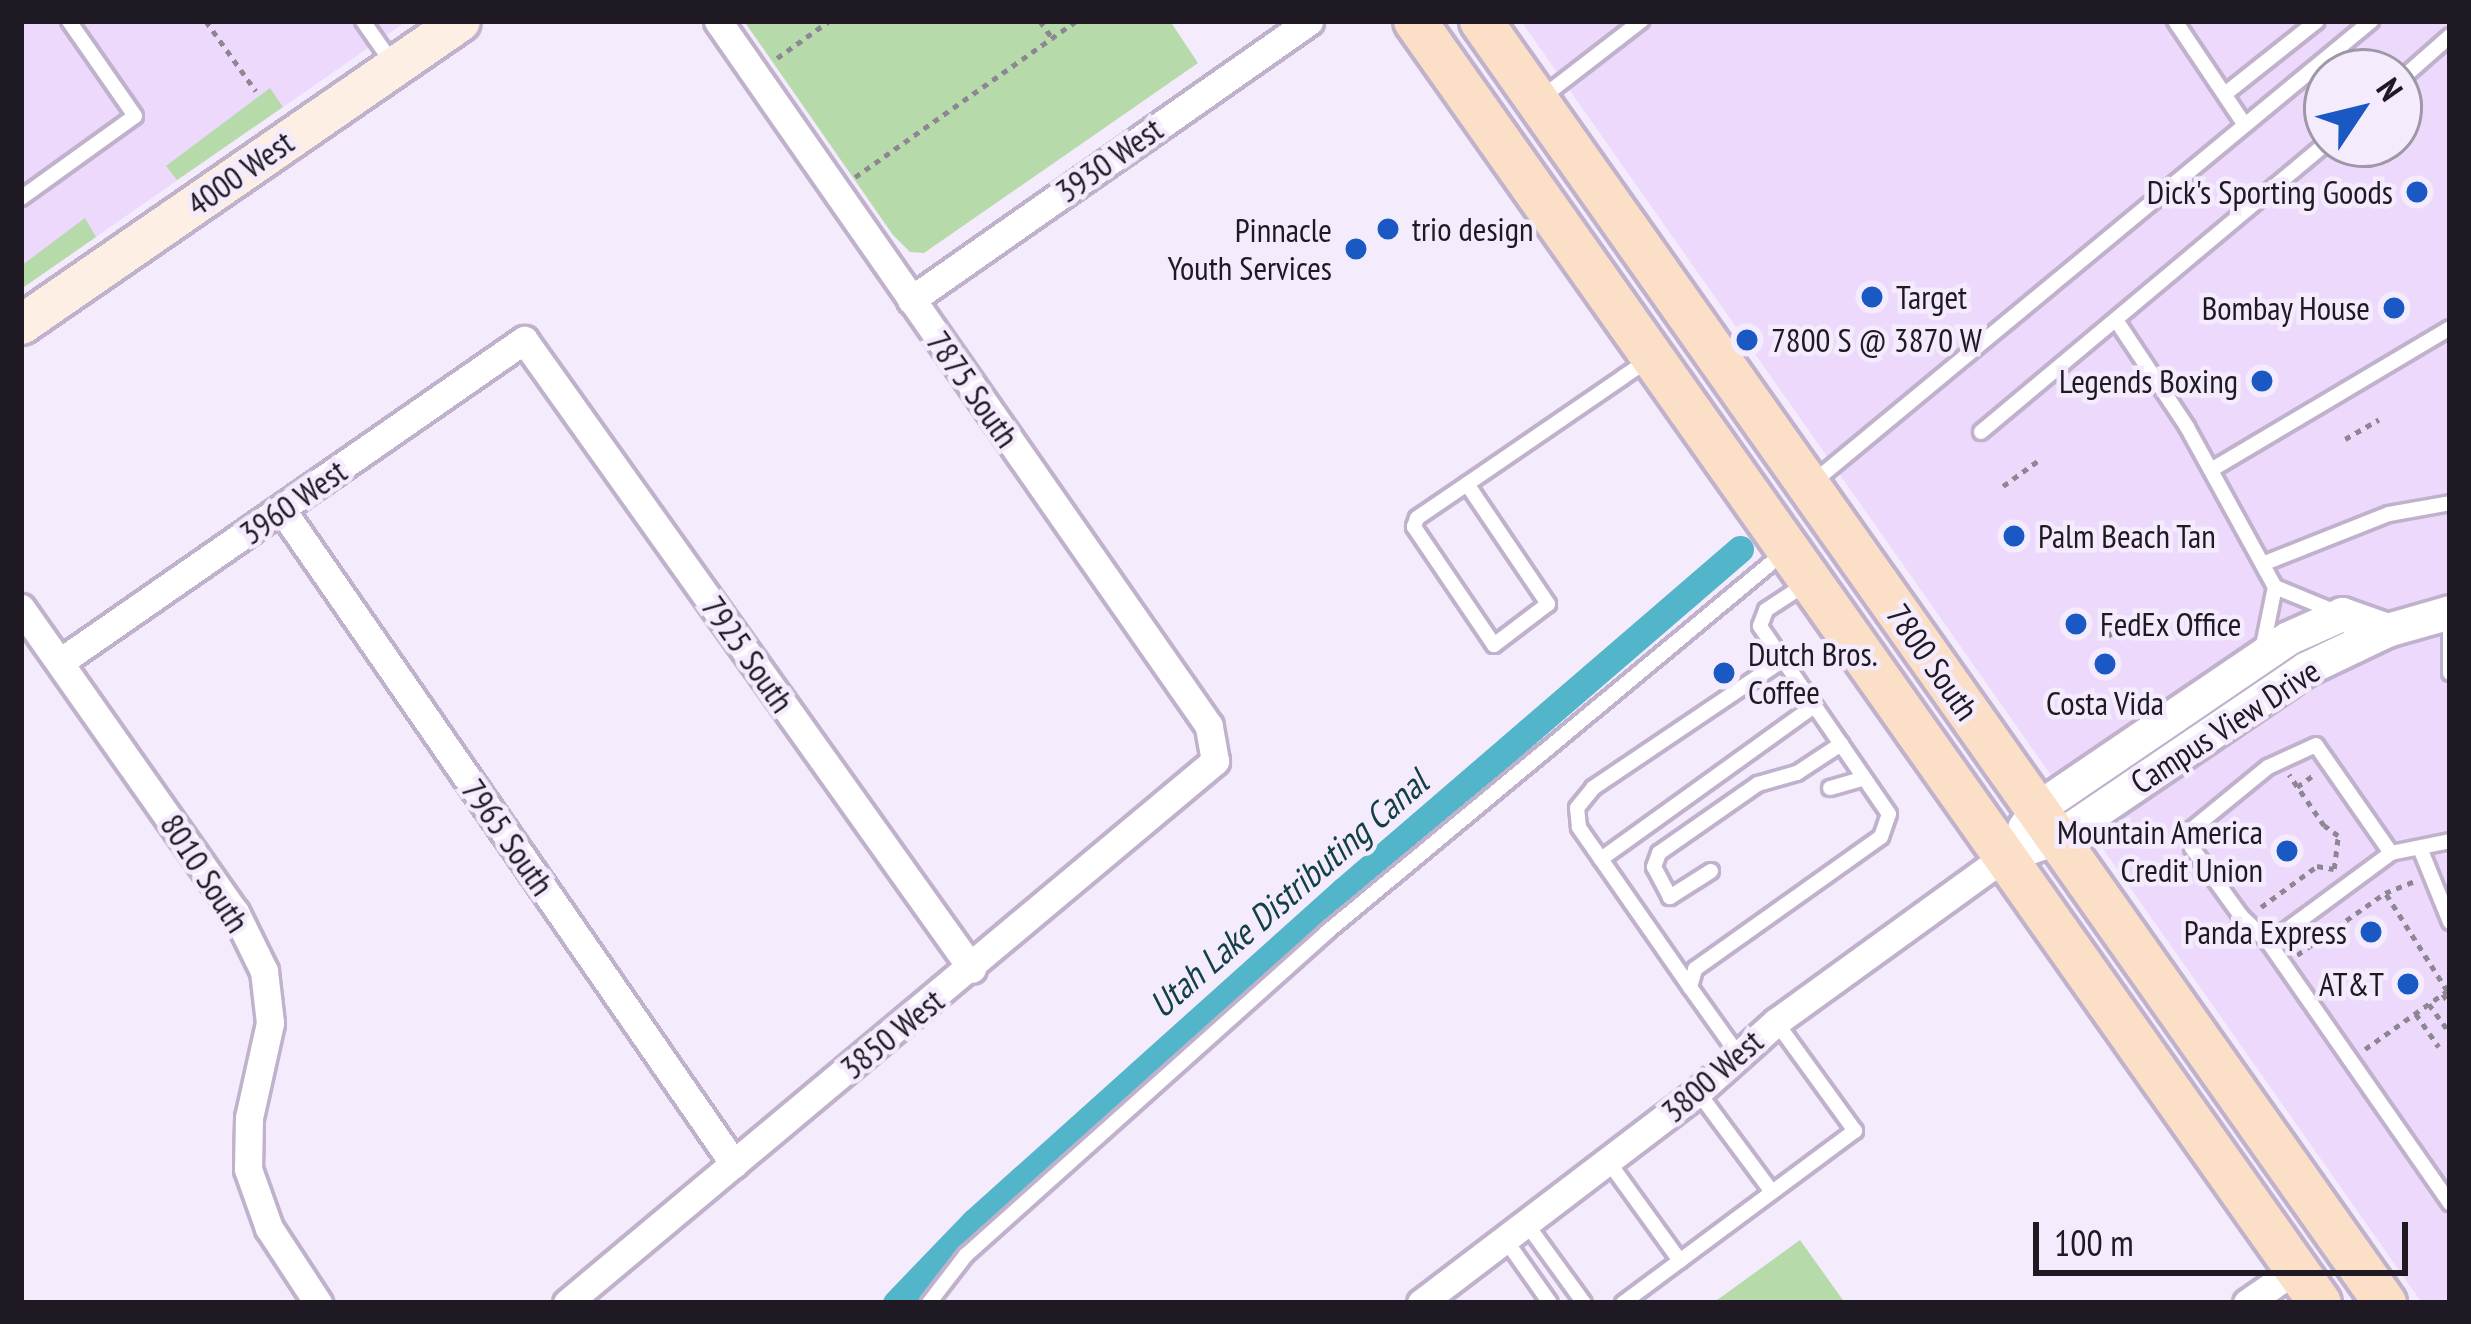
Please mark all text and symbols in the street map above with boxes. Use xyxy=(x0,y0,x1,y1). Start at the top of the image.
north arrow xyxy=(2303,48,2423,168)
text: N xyxy=(2368,69,2413,108)
street label: 3930 West xyxy=(1048,109,1170,211)
street label: 4000 West xyxy=(179,122,301,224)
place label: Dick's Sporting Goods xyxy=(2147,172,2393,212)
marker: Dick's Sporting Goods xyxy=(2404,179,2430,205)
place label: trio design xyxy=(1412,209,1534,249)
place label: Pinnacle Youth Services xyxy=(1167,210,1332,288)
marker: trio design xyxy=(1375,216,1401,242)
marker: Pinnacle Youth Services xyxy=(1343,236,1369,262)
place label: Target xyxy=(1896,277,1967,317)
marker: Target xyxy=(1859,284,1885,310)
place label: Bombay House xyxy=(2201,288,2370,328)
marker: Bombay House xyxy=(2381,295,2407,321)
place label: 7800 S @ 3870 W xyxy=(1771,320,1982,360)
street label: 7875 South xyxy=(919,323,1027,455)
marker: 7800 S @ 3870 W xyxy=(1734,327,1760,353)
place label: Legends Boxing xyxy=(2059,361,2238,401)
marker: Legends Boxing xyxy=(2249,368,2275,394)
street label: 3960 West xyxy=(232,451,354,553)
place label: Palm Beach Tan xyxy=(2038,516,2217,556)
marker: Palm Beach Tan xyxy=(2001,523,2027,549)
street label: 7925 South xyxy=(694,588,802,720)
street label: 7800 South xyxy=(1879,596,1987,728)
place label: FedEx Office xyxy=(2100,604,2242,644)
marker: FedEx Office xyxy=(2063,611,2089,637)
place label: Dutch Bros. Coffee xyxy=(1748,634,1878,712)
street label: Campus View Drive xyxy=(2123,650,2327,802)
marker: Costa Vida xyxy=(2092,651,2118,677)
marker: Dutch Bros. Coffee xyxy=(1711,660,1737,686)
place label: Costa Vida xyxy=(2046,683,2164,723)
water label: Utah Lake Distributing Canal xyxy=(1140,760,1436,1026)
street label: 7965 South xyxy=(454,771,562,903)
street label: 8010 South xyxy=(152,807,258,939)
place label: Mountain America Credit Union xyxy=(2056,812,2263,890)
marker: Mountain America Credit Union xyxy=(2274,838,2300,864)
place label: Panda Express xyxy=(2184,912,2347,952)
marker: Panda Express xyxy=(2358,919,2384,945)
place label: AT&T xyxy=(2319,964,2384,1004)
marker: AT&T xyxy=(2395,971,2421,997)
street label: 3850 West xyxy=(832,980,952,1088)
street label: 3800 West xyxy=(1653,1021,1771,1131)
scale bar xyxy=(2039,1198,2414,1272)
text: 100 m xyxy=(2054,1219,2134,1266)

